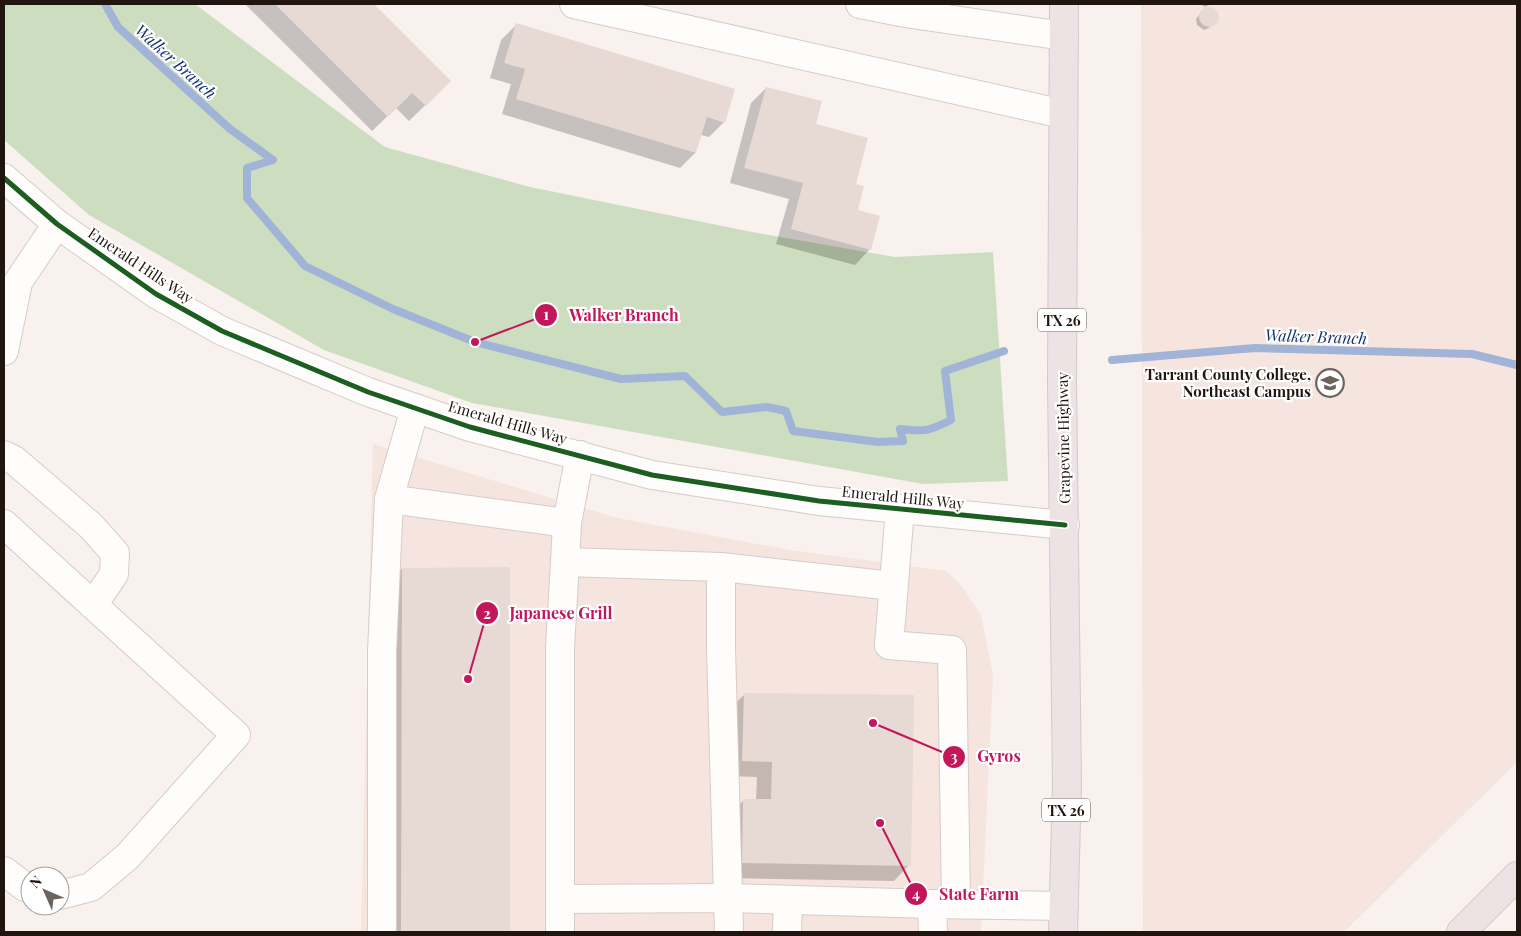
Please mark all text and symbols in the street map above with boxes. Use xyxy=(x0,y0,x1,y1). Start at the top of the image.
water label: Walker Branch xyxy=(131,19,221,103)
street label: Emerald Hills Way xyxy=(84,222,198,308)
callout: Walker Branch xyxy=(534,300,689,331)
text: 1 xyxy=(543,304,549,324)
text: Walker Branch xyxy=(568,304,679,325)
road number: TX 26 xyxy=(1038,308,1086,332)
water label: Walker Branch xyxy=(1265,324,1367,348)
place label: Tarrant County College, Northeast Campus xyxy=(1145,364,1311,401)
school or university icon: Tarrant County College, Northeast Campus xyxy=(1315,368,1345,398)
street label: Grapevine Highway xyxy=(1052,372,1074,504)
street label: Emerald Hills Way xyxy=(446,395,570,449)
street label: Emerald Hills Way xyxy=(841,481,966,513)
callout: Japanese Grill xyxy=(475,598,623,629)
text: Japanese Grill xyxy=(508,602,613,623)
text: 2 xyxy=(483,603,491,623)
callout: Gyros xyxy=(942,741,1030,772)
text: Gyros xyxy=(977,745,1021,766)
text: 3 xyxy=(950,746,958,766)
road number: TX 26 xyxy=(1042,798,1090,822)
north arrow xyxy=(20,866,70,916)
text: N xyxy=(25,871,46,892)
callout: State Farm xyxy=(904,879,1029,910)
text: 4 xyxy=(912,883,920,903)
text: State Farm xyxy=(939,883,1020,904)

